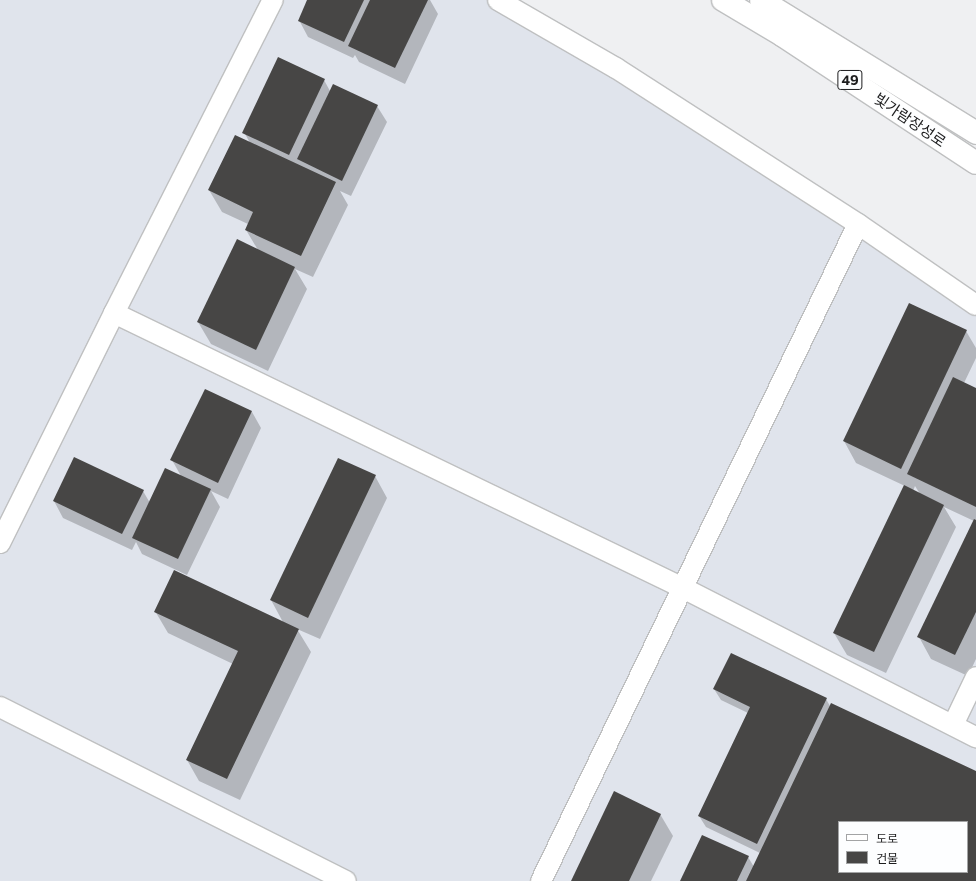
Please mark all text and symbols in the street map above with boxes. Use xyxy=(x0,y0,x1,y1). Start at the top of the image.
road number: 49 xyxy=(837,68,863,92)
street label: 빛가람장성로 xyxy=(871,89,949,151)
legend xyxy=(838,821,968,873)
text: 도로 xyxy=(876,831,898,845)
text: 건물 xyxy=(876,851,898,865)

